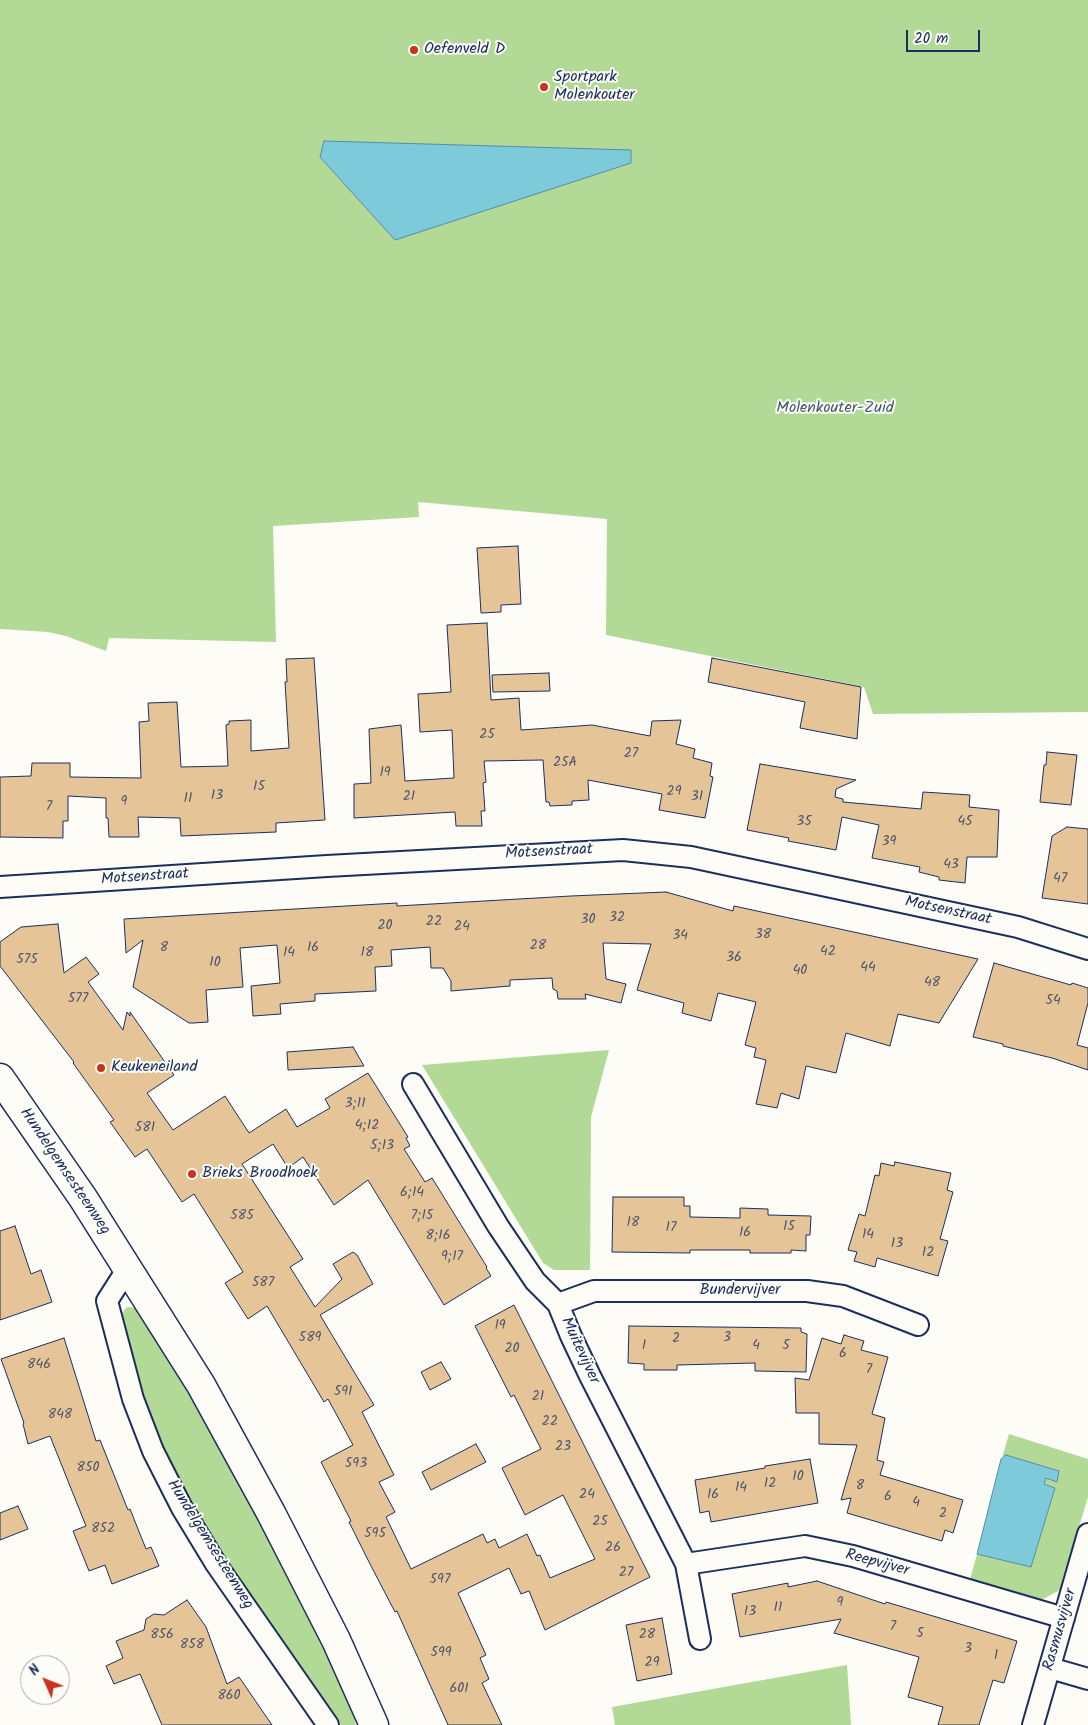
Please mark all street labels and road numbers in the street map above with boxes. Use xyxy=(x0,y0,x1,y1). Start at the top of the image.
street label: Motsenstraat xyxy=(505,841,593,865)
street label: Motsenstraat xyxy=(100,865,190,891)
street label: Motsenstraat xyxy=(903,893,993,931)
street label: Hundelgemsesteenweg xyxy=(14,1105,114,1239)
street label: Bundervijver xyxy=(700,1281,780,1301)
street label: Muitevijver xyxy=(555,1315,603,1387)
street label: Hundelgemsesteenweg xyxy=(161,1477,257,1613)
street label: Reepvijver xyxy=(843,1546,911,1582)
street label: Rasmusvijver xyxy=(1040,1587,1082,1673)

